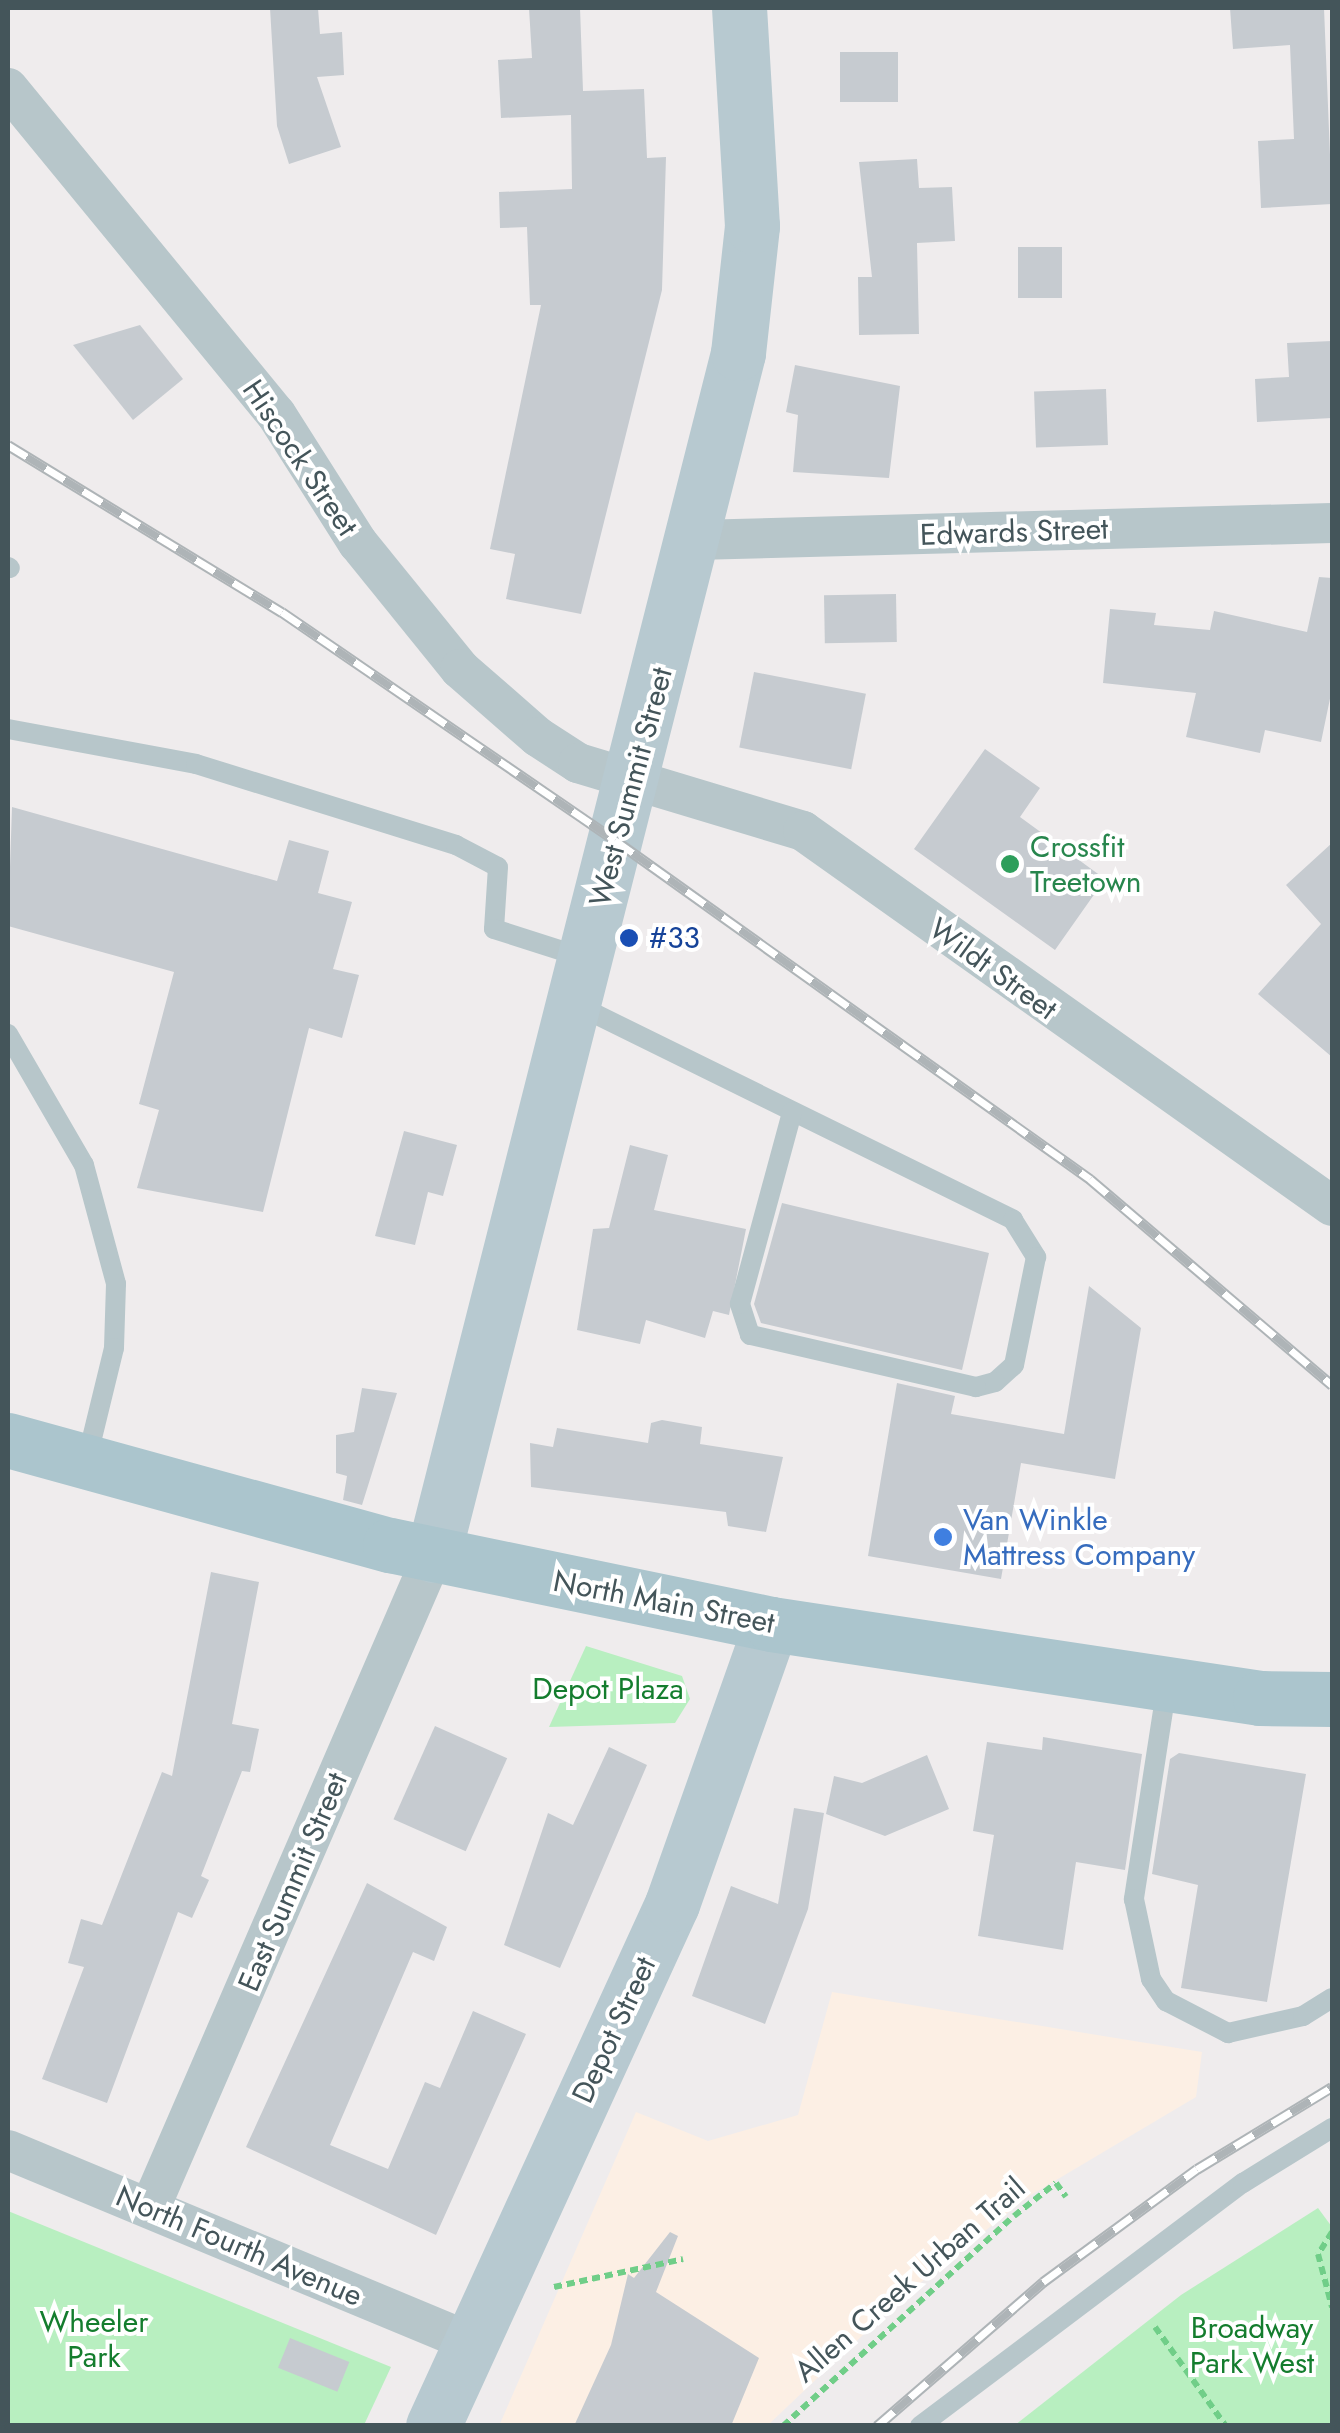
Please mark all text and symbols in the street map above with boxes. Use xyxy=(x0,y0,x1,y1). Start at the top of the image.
street label: Hiscock Street xyxy=(235,373,365,543)
street label: Edwards Street xyxy=(919,511,1109,553)
street label: West Summit Street xyxy=(582,664,680,910)
place label: Crossfit Treetown xyxy=(1030,829,1142,900)
marker: Crossfit Treetown xyxy=(999,853,1021,875)
street label: Wildt Street xyxy=(922,911,1064,1027)
place label: #33 xyxy=(649,920,700,956)
marker: #33 xyxy=(618,927,640,949)
place label: Van Winkle Mattress Company xyxy=(963,1502,1195,1572)
marker: Van Winkle Mattress Company xyxy=(932,1526,954,1548)
street label: North Main Street xyxy=(550,1563,778,1641)
park label: Depot Plaza xyxy=(532,1671,684,1707)
street label: East Summit Street xyxy=(231,1767,355,1997)
street label: Depot Street xyxy=(564,1951,664,2109)
street label: Allen Creek Urban Trail xyxy=(787,2170,1033,2390)
street label: North Fourth Avenue xyxy=(111,2178,367,2314)
park label: Wheeler Park xyxy=(40,2304,148,2374)
park label: Broadway Park West xyxy=(1190,2310,1314,2380)

